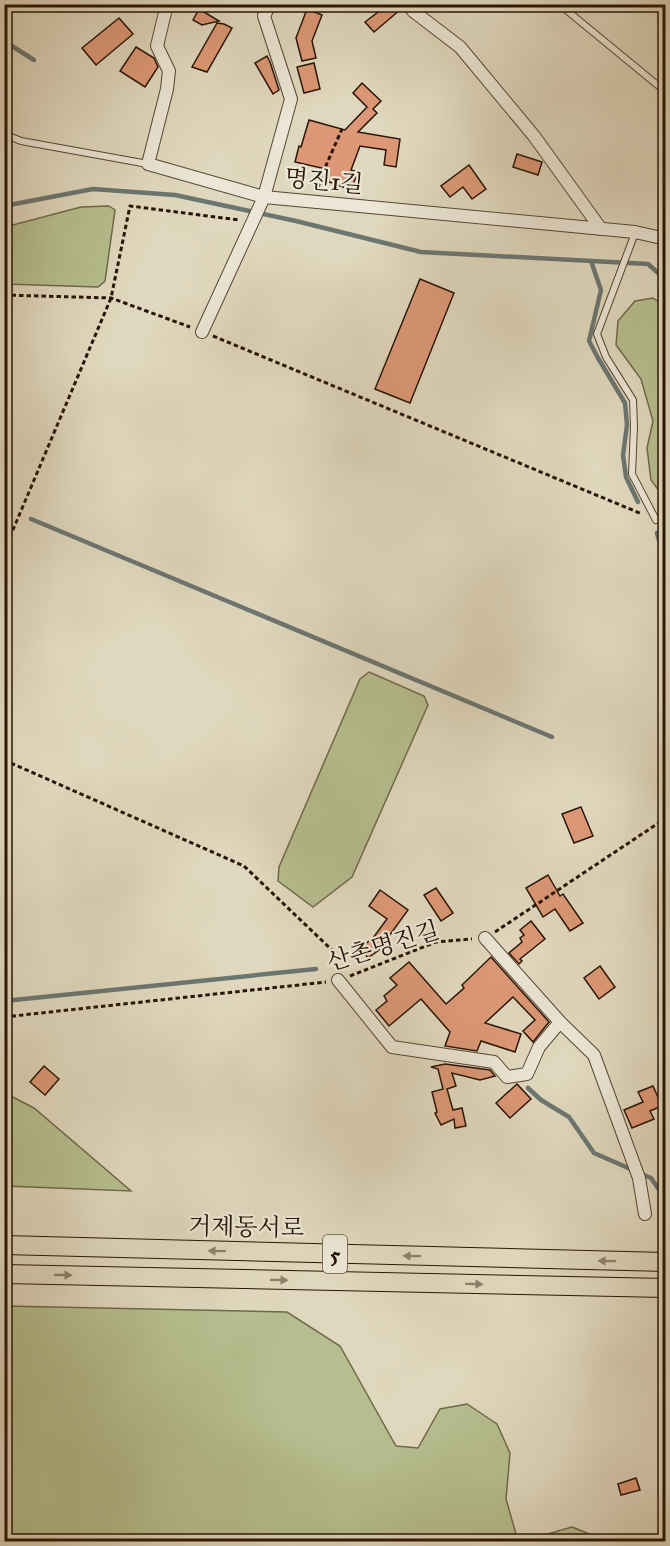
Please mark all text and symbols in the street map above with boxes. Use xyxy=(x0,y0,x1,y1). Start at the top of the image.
street label: 명진1길 xyxy=(283,163,365,199)
street label: 산촌명진길 xyxy=(323,915,443,977)
street label: 거제동서로 xyxy=(188,1211,304,1243)
road number: 5 xyxy=(323,1235,347,1273)
one-way arrow xyxy=(208,1246,227,1255)
one-way arrow xyxy=(403,1251,422,1260)
one-way arrow xyxy=(598,1256,617,1266)
one-way arrow xyxy=(53,1270,72,1280)
one-way arrow xyxy=(269,1275,288,1284)
one-way arrow xyxy=(464,1279,483,1289)

